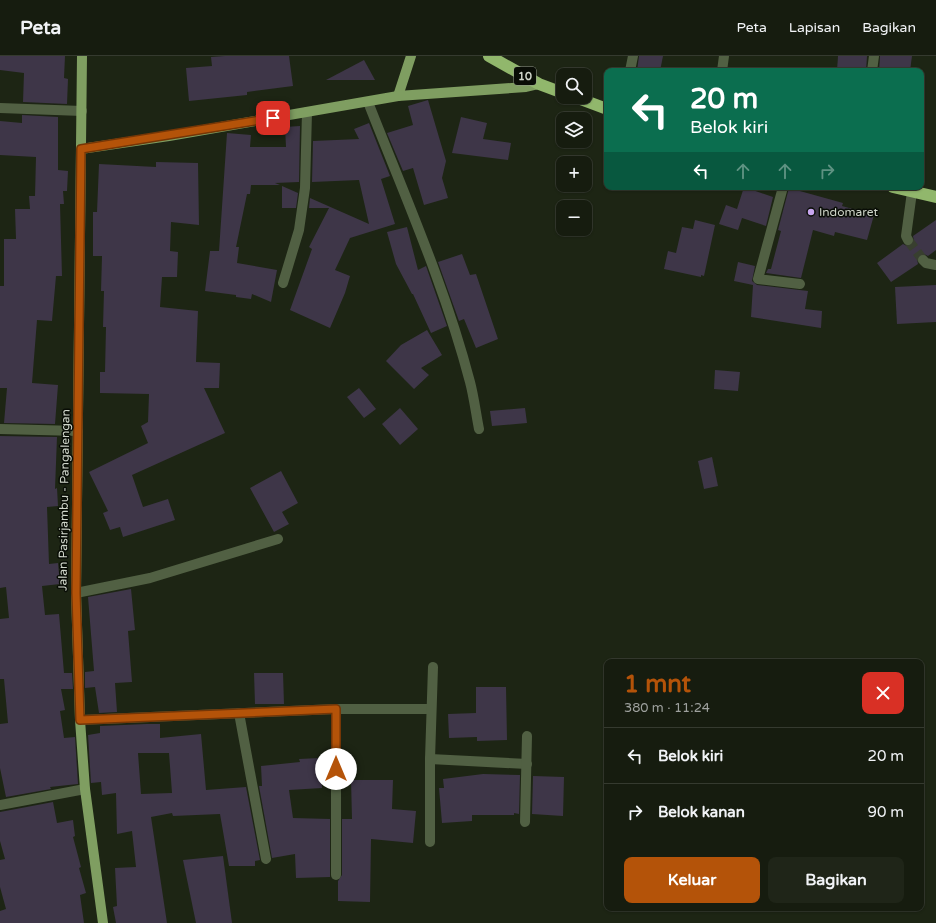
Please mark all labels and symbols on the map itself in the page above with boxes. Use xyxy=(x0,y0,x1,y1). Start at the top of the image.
road number: 10 xyxy=(514,67,536,85)
pin xyxy=(256,101,290,135)
place label: Indomaret xyxy=(819,205,878,219)
marker: Indomaret xyxy=(806,207,816,217)
street label: Jalan Pasirjambu - Pangalengan xyxy=(55,409,73,591)
position arrow xyxy=(315,748,357,790)

